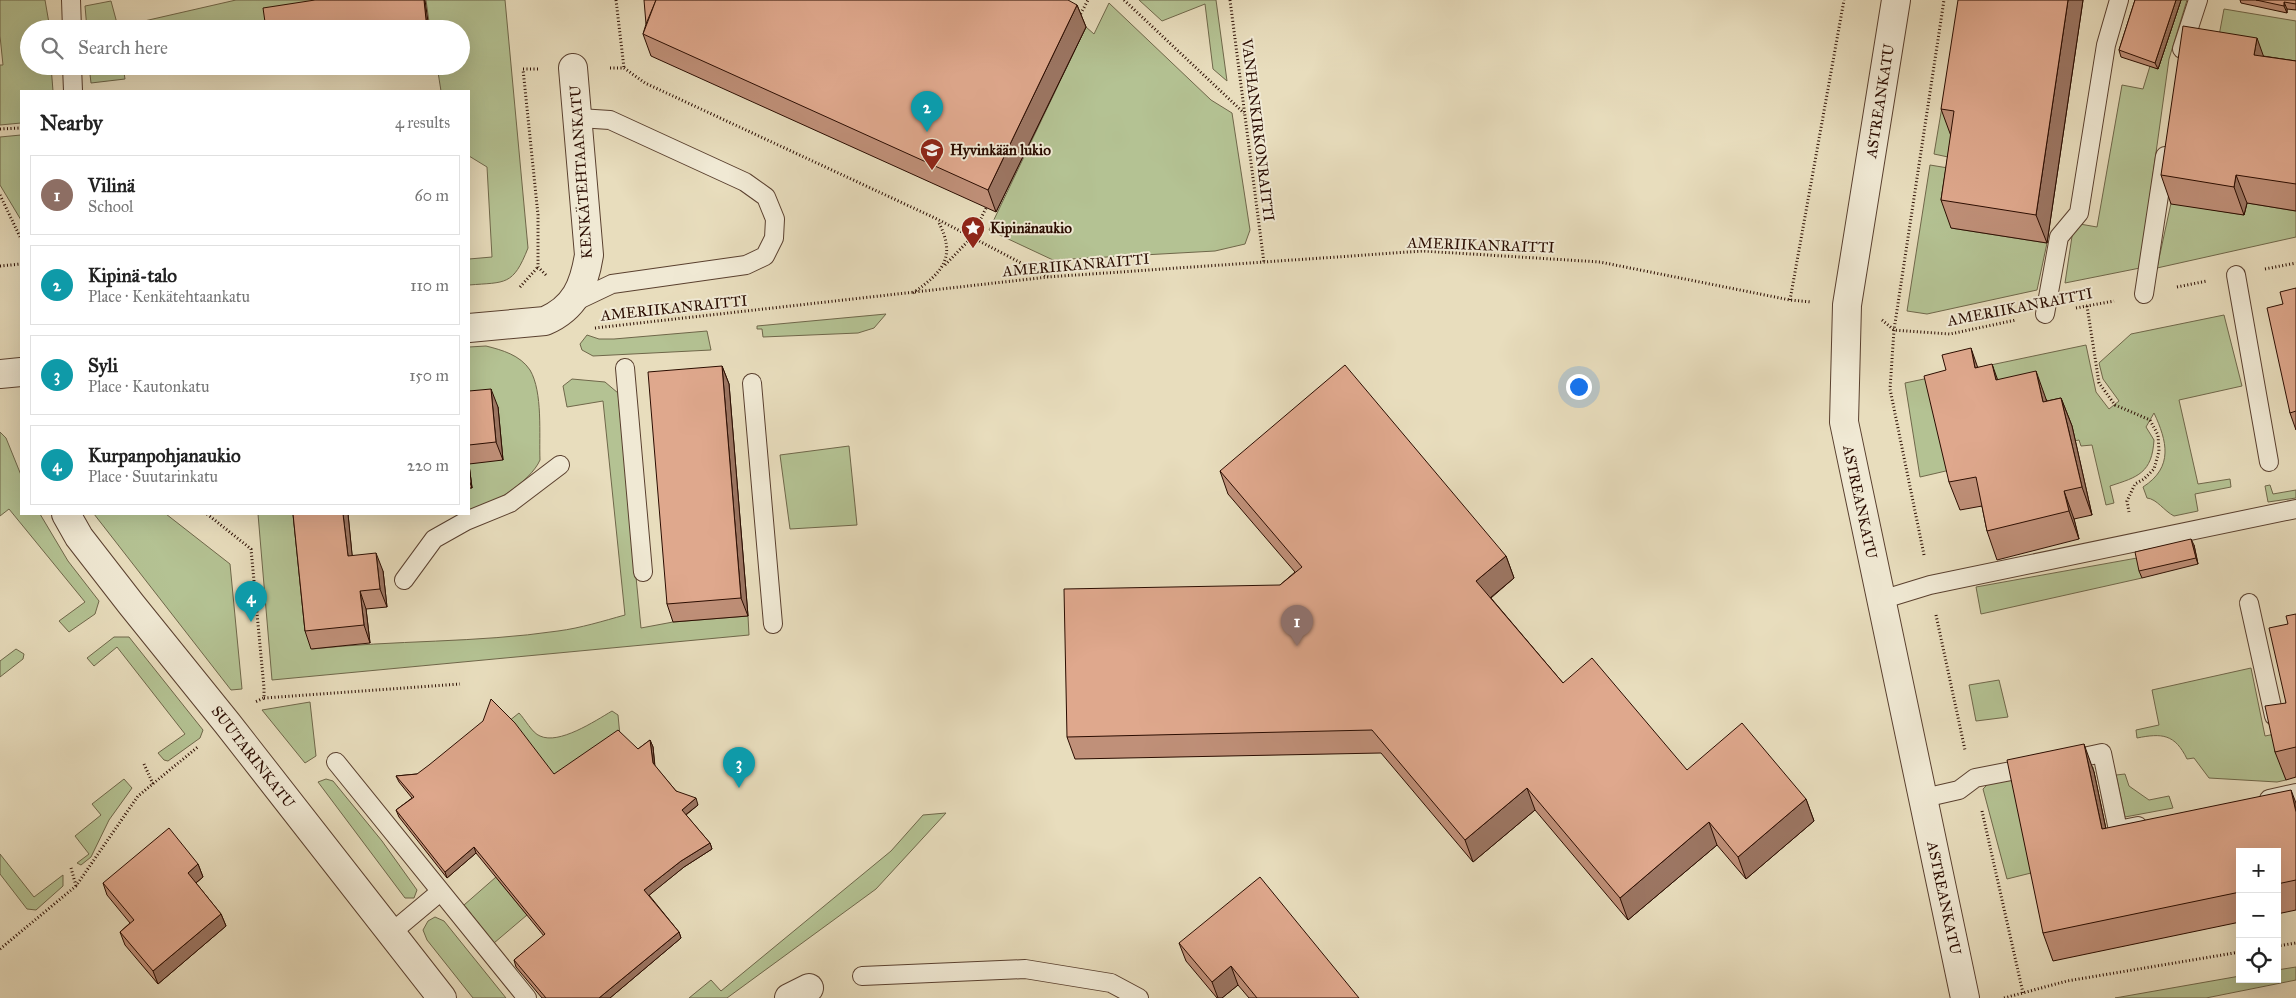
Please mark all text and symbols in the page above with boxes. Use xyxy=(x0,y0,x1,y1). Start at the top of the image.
search box xyxy=(20,20,470,75)
icon: search xyxy=(38,34,66,62)
text: Search here xyxy=(78,36,168,59)
street label: VANHANKIRKONRAITTI xyxy=(1238,37,1278,222)
street label: ASTREANKATU xyxy=(1862,42,1898,160)
street label: KENKÄTEHTAANKATU xyxy=(566,84,596,259)
pin: 2 xyxy=(911,91,943,132)
text: Nearby xyxy=(40,110,103,136)
text: 4 results xyxy=(395,113,450,132)
school or university icon: Hyvinkään lukio xyxy=(919,137,945,171)
place label: Hyvinkään lukio xyxy=(950,141,1051,160)
text: Vilinä xyxy=(88,174,135,197)
text: 1 xyxy=(54,186,60,205)
text: 60 m xyxy=(415,186,449,205)
text: School xyxy=(88,197,133,216)
place icon: Kipinänaukio xyxy=(960,215,986,249)
place label: Kipinänaukio xyxy=(990,219,1072,238)
street label: AMERIIKANRAITTI xyxy=(1406,233,1555,257)
street label: AMERIIKANRAITTI xyxy=(1001,250,1150,280)
text: Kipinä-talo xyxy=(88,264,177,287)
text: 2 xyxy=(53,276,61,295)
text: 110 m xyxy=(410,276,449,295)
street label: AMERIIKANRAITTI xyxy=(1945,284,2094,330)
text: Place · Kenkätehtaankatu xyxy=(88,287,250,306)
street label: AMERIIKANRAITTI xyxy=(599,291,748,325)
text: Syli xyxy=(88,354,118,377)
text: 3 xyxy=(54,366,60,385)
text: 150 m xyxy=(409,366,449,385)
your location xyxy=(1566,374,1592,400)
text: Place · Kautonkatu xyxy=(88,377,210,396)
street label: ASTREANKATU xyxy=(1839,443,1881,561)
text: Kurpanpohjanaukio xyxy=(88,444,241,467)
text: 4 xyxy=(53,456,61,475)
text: 220 m xyxy=(407,456,449,475)
text: Place · Suutarinkatu xyxy=(88,467,218,486)
pin: 4 xyxy=(235,581,267,622)
pin: 1 xyxy=(1281,605,1313,646)
street label: SUUTARINKATU xyxy=(208,702,299,812)
pin: 3 xyxy=(723,747,755,788)
street label: ASTREANKATU xyxy=(1923,839,1965,957)
map controls xyxy=(2236,848,2281,983)
button: + xyxy=(2236,848,2281,893)
button: − xyxy=(2236,893,2281,938)
button: locate xyxy=(2236,938,2281,983)

